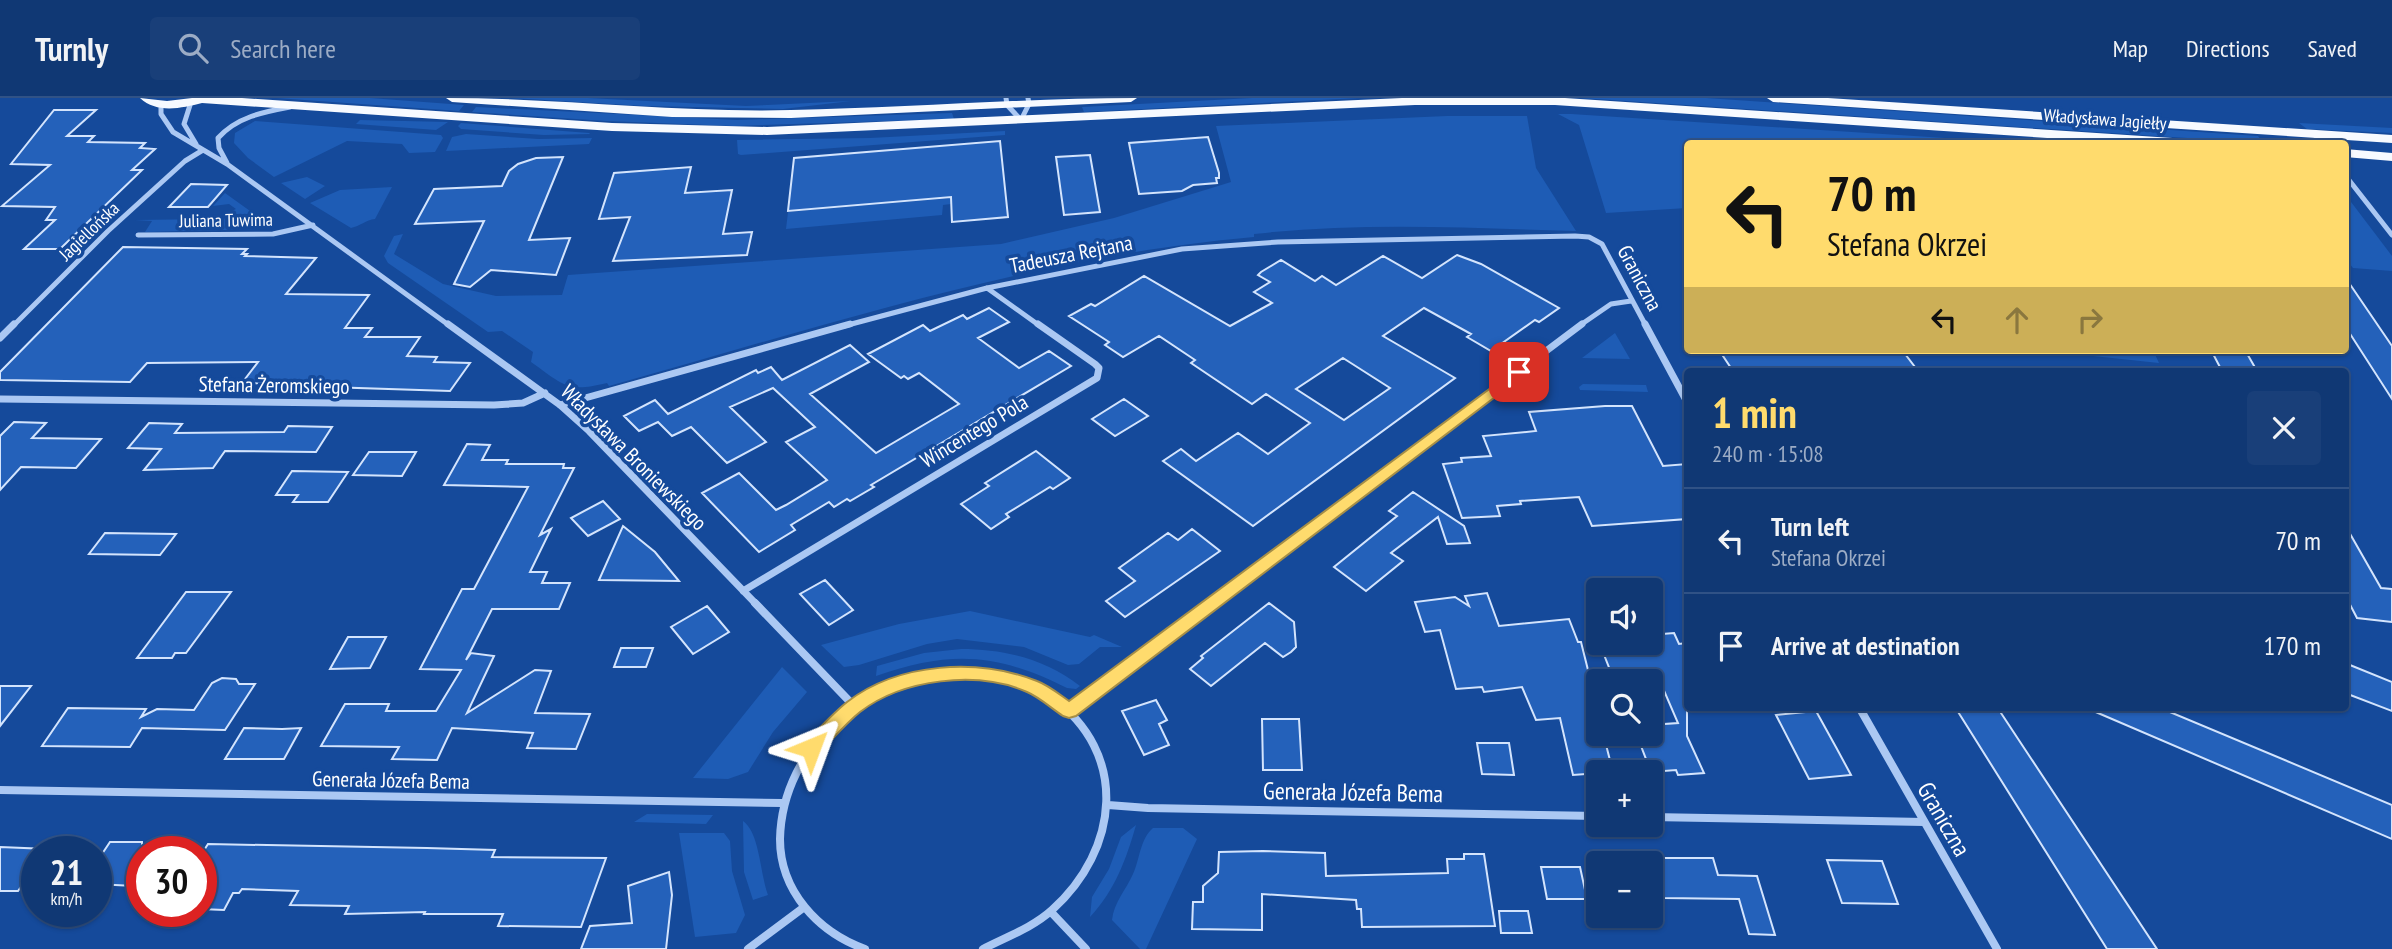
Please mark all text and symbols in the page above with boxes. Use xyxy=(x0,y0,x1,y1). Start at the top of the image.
search box xyxy=(150,17,640,80)
text: Turnly xyxy=(35,27,108,70)
icon: search xyxy=(174,29,212,67)
text: Search here xyxy=(230,32,336,65)
text: Map xyxy=(2113,33,2148,64)
text: Directions xyxy=(2186,33,2270,64)
text: Saved xyxy=(2308,33,2357,64)
street label: Władysława Jagiełły xyxy=(2043,103,2167,135)
text: 70 m xyxy=(1827,161,1916,225)
icon: left xyxy=(1712,168,1803,259)
street label: Jagiellońska xyxy=(53,197,124,266)
street label: Juliana Tuwima xyxy=(178,208,273,232)
text: Stefana Okrzei xyxy=(1827,223,1987,265)
street label: Tadeusza Rejtana xyxy=(1007,229,1135,279)
street label: Graniczna xyxy=(1611,240,1669,316)
icon: left xyxy=(1925,301,1963,339)
icon: ahead xyxy=(1998,301,2036,339)
icon: right xyxy=(2071,301,2109,339)
pin xyxy=(1489,342,1549,402)
icon: arrive xyxy=(1500,353,1538,391)
street label: Stefana Żeromskiego xyxy=(198,370,350,400)
street label: Władysława Broniewskiego xyxy=(555,378,713,536)
text: 1 min xyxy=(1712,385,1797,440)
street label: Wincentego Pola xyxy=(915,388,1033,474)
button: close xyxy=(2247,391,2321,465)
text: 240 m · 15:08 xyxy=(1712,439,1824,468)
text: Turn left xyxy=(1771,510,1849,543)
icon: left xyxy=(1712,522,1750,560)
text: 70 m xyxy=(2275,524,2321,557)
text: Stefana Okrzei xyxy=(1771,543,1886,572)
map controls xyxy=(1586,578,1663,928)
button: sound xyxy=(1586,578,1663,655)
icon: arrive xyxy=(1712,627,1750,665)
text: Arrive at destination xyxy=(1771,629,1960,662)
text: 170 m xyxy=(2263,629,2321,662)
button: search xyxy=(1586,669,1663,746)
position arrow xyxy=(774,711,848,785)
button: + xyxy=(1586,760,1663,837)
street label: Generała Józefa Bema xyxy=(312,765,470,795)
street label: Generała Józefa Bema xyxy=(1263,775,1443,809)
street label: Graniczna xyxy=(1910,776,1978,862)
speed limit sign: 30 xyxy=(126,836,217,927)
text: 21 xyxy=(50,849,83,895)
button: − xyxy=(1586,851,1663,928)
text: km/h xyxy=(51,887,82,910)

